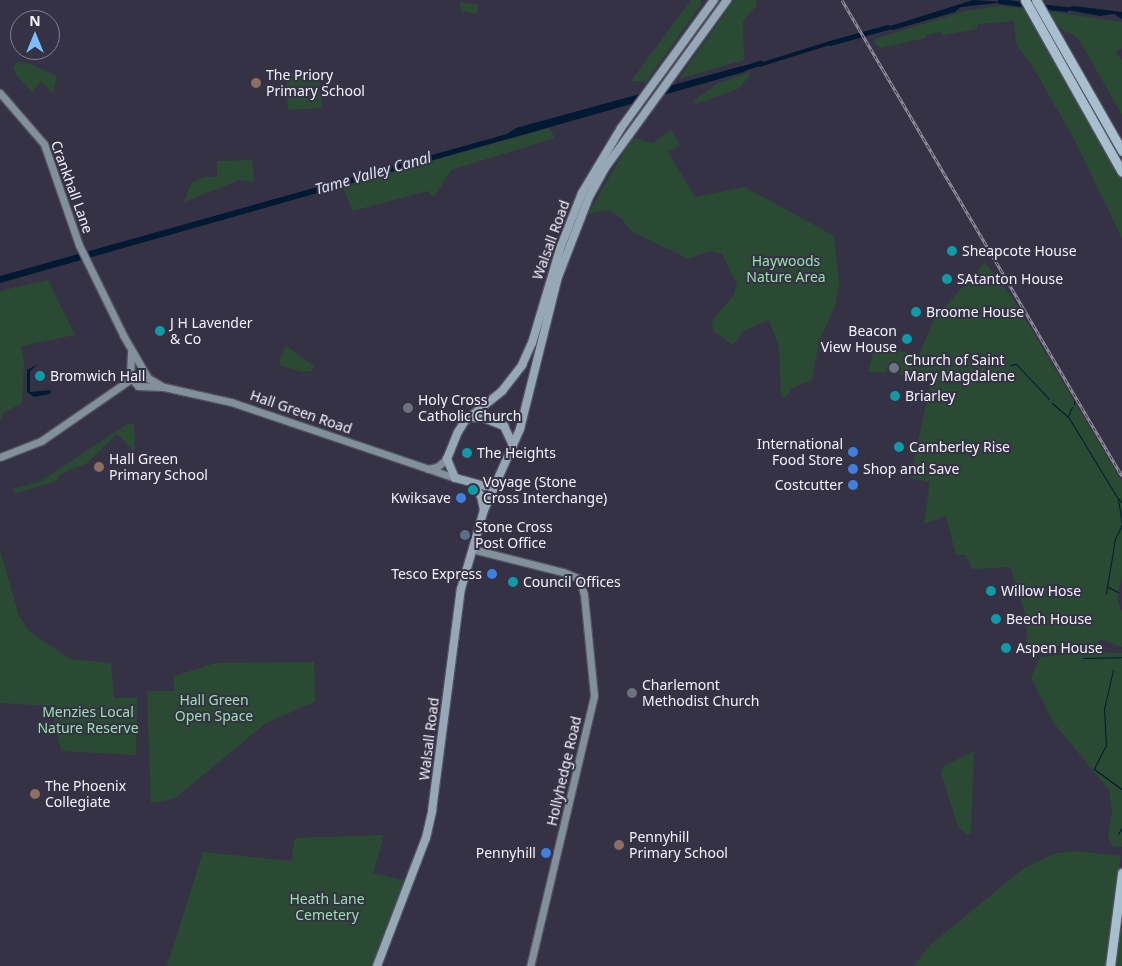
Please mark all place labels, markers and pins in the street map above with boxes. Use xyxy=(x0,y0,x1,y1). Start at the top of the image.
place label: The Priory Primary School xyxy=(266,67,365,100)
marker: The Priory Primary School xyxy=(250,77,262,89)
place label: Sheapcote House xyxy=(962,243,1077,259)
marker: Sheapcote House xyxy=(946,245,958,257)
place label: SAtanton House xyxy=(957,271,1063,287)
marker: SAtanton House xyxy=(941,273,953,285)
place label: Broome House xyxy=(926,304,1024,320)
marker: Broome House xyxy=(910,306,922,318)
place label: J H Lavender & Co xyxy=(170,315,253,348)
place label: Beacon View House xyxy=(821,323,897,356)
marker: J H Lavender & Co xyxy=(154,325,166,337)
marker: Beacon View House xyxy=(901,333,913,345)
place label: Church of Saint Mary Magdalene xyxy=(904,352,1015,384)
marker: Church of Saint Mary Magdalene xyxy=(888,362,900,374)
place label: Bromwich Hall xyxy=(50,368,145,384)
marker: Bromwich Hall xyxy=(34,370,46,382)
place label: Briarley xyxy=(905,388,955,404)
marker: Briarley xyxy=(889,390,901,402)
place label: Holy Cross Catholic Church xyxy=(418,392,521,424)
marker: Holy Cross Catholic Church xyxy=(402,402,414,414)
place label: International Food Store xyxy=(757,436,843,468)
place label: Camberley Rise xyxy=(909,439,1010,455)
marker: Camberley Rise xyxy=(893,441,905,453)
place label: The Heights xyxy=(477,445,556,461)
marker: International Food Store xyxy=(847,446,859,458)
marker: The Heights xyxy=(461,447,473,459)
place label: Hall Green Primary School xyxy=(109,451,208,484)
marker: Hall Green Primary School xyxy=(93,461,105,473)
place label: Shop and Save xyxy=(863,461,959,477)
marker: Shop and Save xyxy=(847,463,859,475)
place label: Voyage (Stone Cross Interchange) xyxy=(483,474,607,507)
place label: Costcutter xyxy=(775,477,843,493)
marker: Costcutter xyxy=(847,479,859,491)
marker: Voyage (Stone Cross Interchange) xyxy=(467,484,479,496)
place label: Kwiksave xyxy=(391,490,451,506)
marker: Kwiksave xyxy=(455,492,467,504)
place label: Stone Cross Post Office xyxy=(475,519,553,552)
marker: Stone Cross Post Office xyxy=(459,529,471,541)
place label: Tesco Express xyxy=(391,566,482,582)
marker: Tesco Express xyxy=(486,568,498,580)
place label: Council Offices xyxy=(523,574,621,590)
marker: Council Offices xyxy=(507,576,519,588)
place label: Willow Hose xyxy=(1001,583,1081,599)
marker: Willow Hose xyxy=(985,585,997,597)
place label: Beech House xyxy=(1006,611,1092,627)
marker: Beech House xyxy=(990,613,1002,625)
place label: Aspen House xyxy=(1016,640,1103,656)
marker: Aspen House xyxy=(1000,642,1012,654)
place label: Charlemont Methodist Church xyxy=(642,677,759,710)
marker: Charlemont Methodist Church xyxy=(626,687,638,699)
place label: The Phoenix Collegiate xyxy=(45,778,126,810)
marker: The Phoenix Collegiate xyxy=(29,788,41,800)
place label: Pennyhill Primary School xyxy=(629,829,728,862)
marker: Pennyhill Primary School xyxy=(613,839,625,851)
place label: Pennyhill xyxy=(476,845,536,861)
marker: Pennyhill xyxy=(540,847,552,859)

